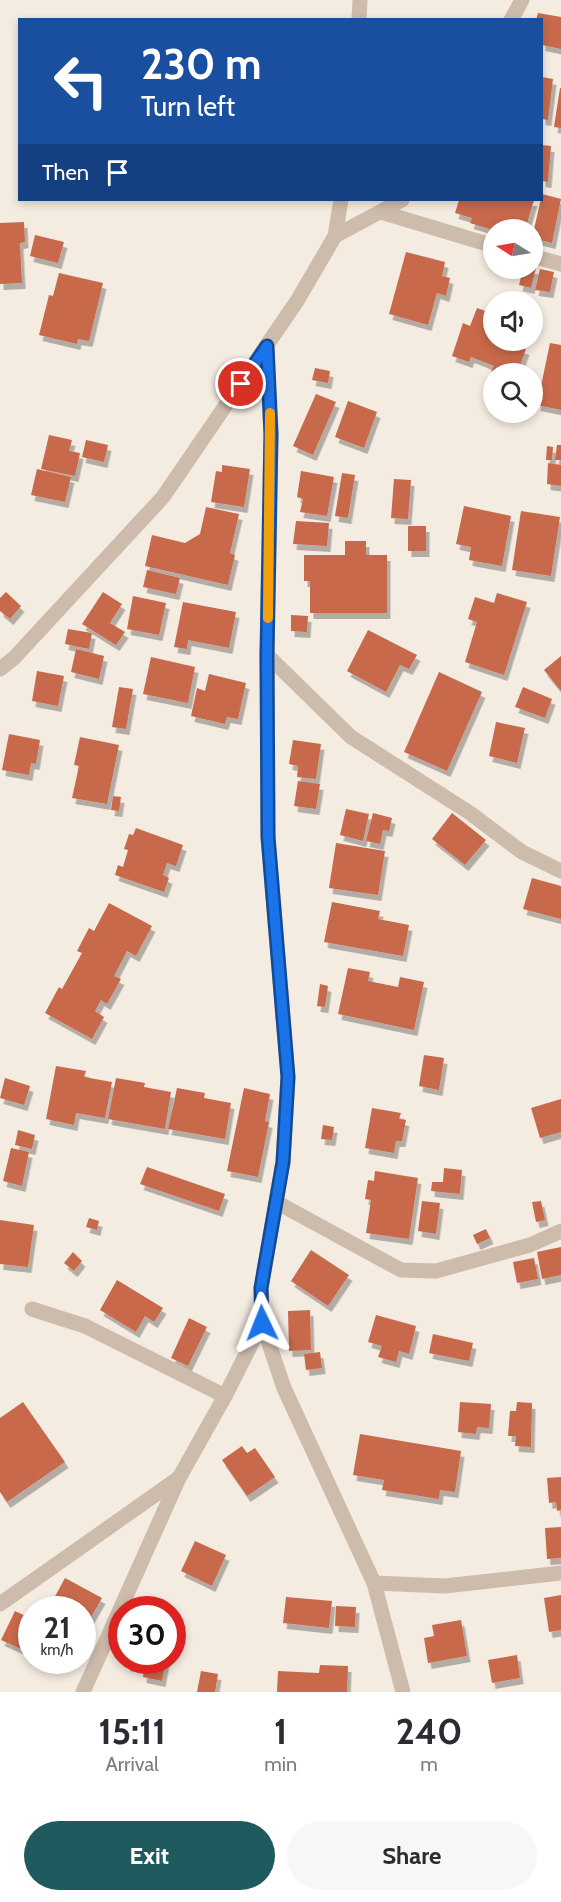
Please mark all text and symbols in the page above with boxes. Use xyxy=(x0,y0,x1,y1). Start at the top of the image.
text: 230 m xyxy=(141,38,261,90)
icon: left xyxy=(42,42,120,120)
text: Turn left xyxy=(141,90,235,123)
icon: arrive xyxy=(101,156,134,189)
text: Then xyxy=(42,159,89,186)
north arrow xyxy=(483,219,543,279)
map controls xyxy=(483,219,543,423)
button: sound xyxy=(483,291,543,351)
pin xyxy=(215,358,266,409)
button: search xyxy=(483,363,543,423)
icon: arrive xyxy=(224,367,257,400)
position arrow xyxy=(230,1291,294,1355)
speed limit sign: 30 xyxy=(108,1596,186,1674)
text: 21 xyxy=(44,1609,70,1646)
text: km/h xyxy=(41,1641,73,1659)
text: 15:11 xyxy=(99,1709,166,1753)
text: 1 xyxy=(274,1709,287,1753)
text: 240 xyxy=(396,1709,462,1753)
text: Arrival xyxy=(105,1752,159,1776)
text: min xyxy=(264,1752,297,1776)
text: m xyxy=(420,1752,438,1776)
button: Exit xyxy=(24,1821,275,1890)
button: Share xyxy=(287,1821,537,1890)

